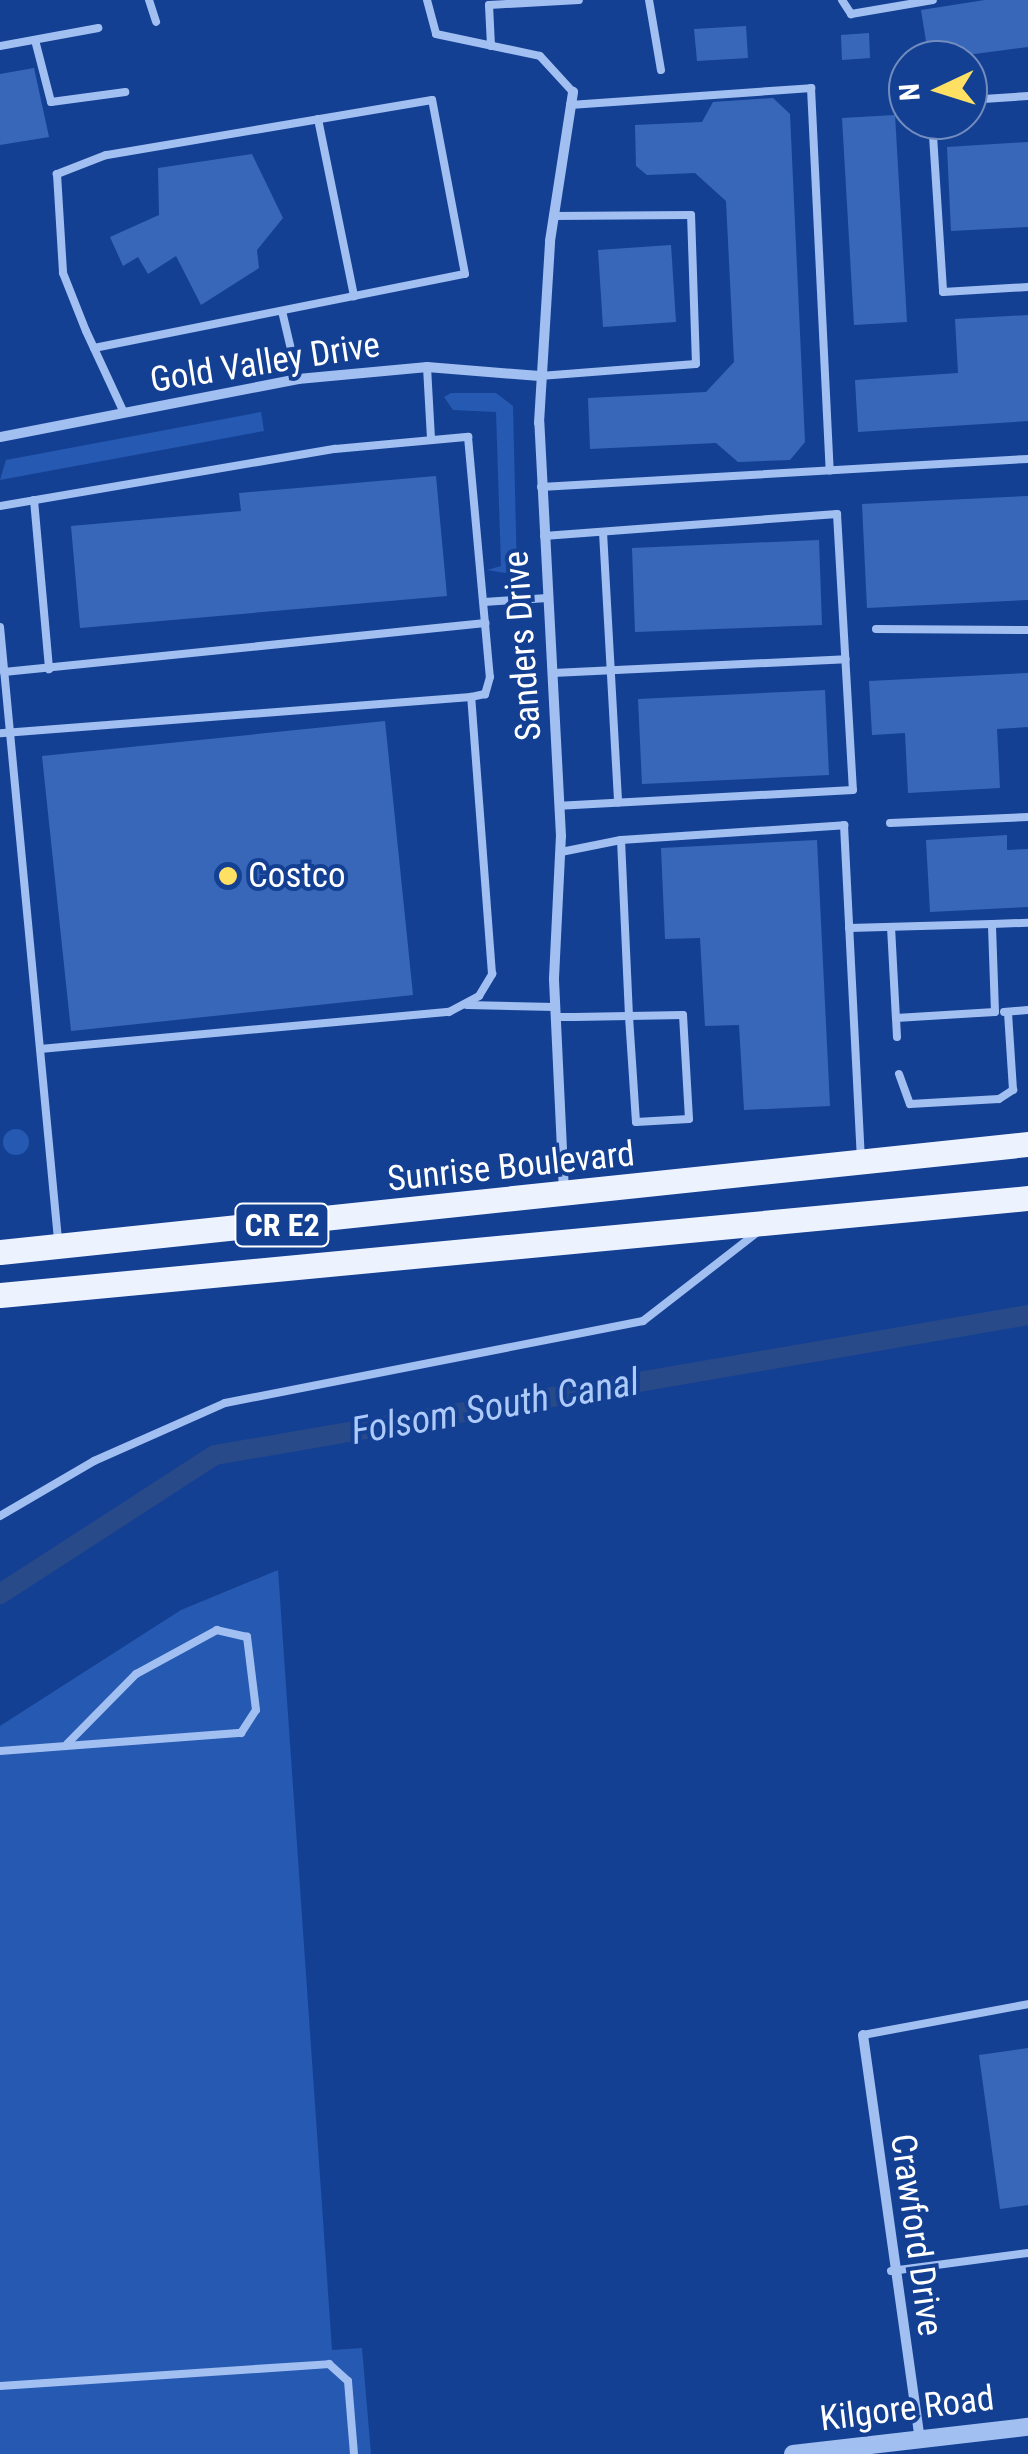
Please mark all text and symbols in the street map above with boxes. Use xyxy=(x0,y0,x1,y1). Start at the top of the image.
north arrow xyxy=(888,40,988,140)
text: N xyxy=(893,82,927,102)
street label: Gold Valley Drive xyxy=(147,324,383,402)
street label: Sanders Drive xyxy=(495,550,551,742)
place label: Costco xyxy=(248,855,345,897)
marker: Costco xyxy=(217,865,239,887)
street label: Sunrise Boulevard xyxy=(385,1133,637,1201)
road number: CR E2 xyxy=(232,1198,332,1252)
water label: Folsom South Canal xyxy=(348,1359,642,1455)
street label: Crawford Drive xyxy=(881,2131,951,2339)
street label: Kilgore Road xyxy=(818,2377,996,2441)

